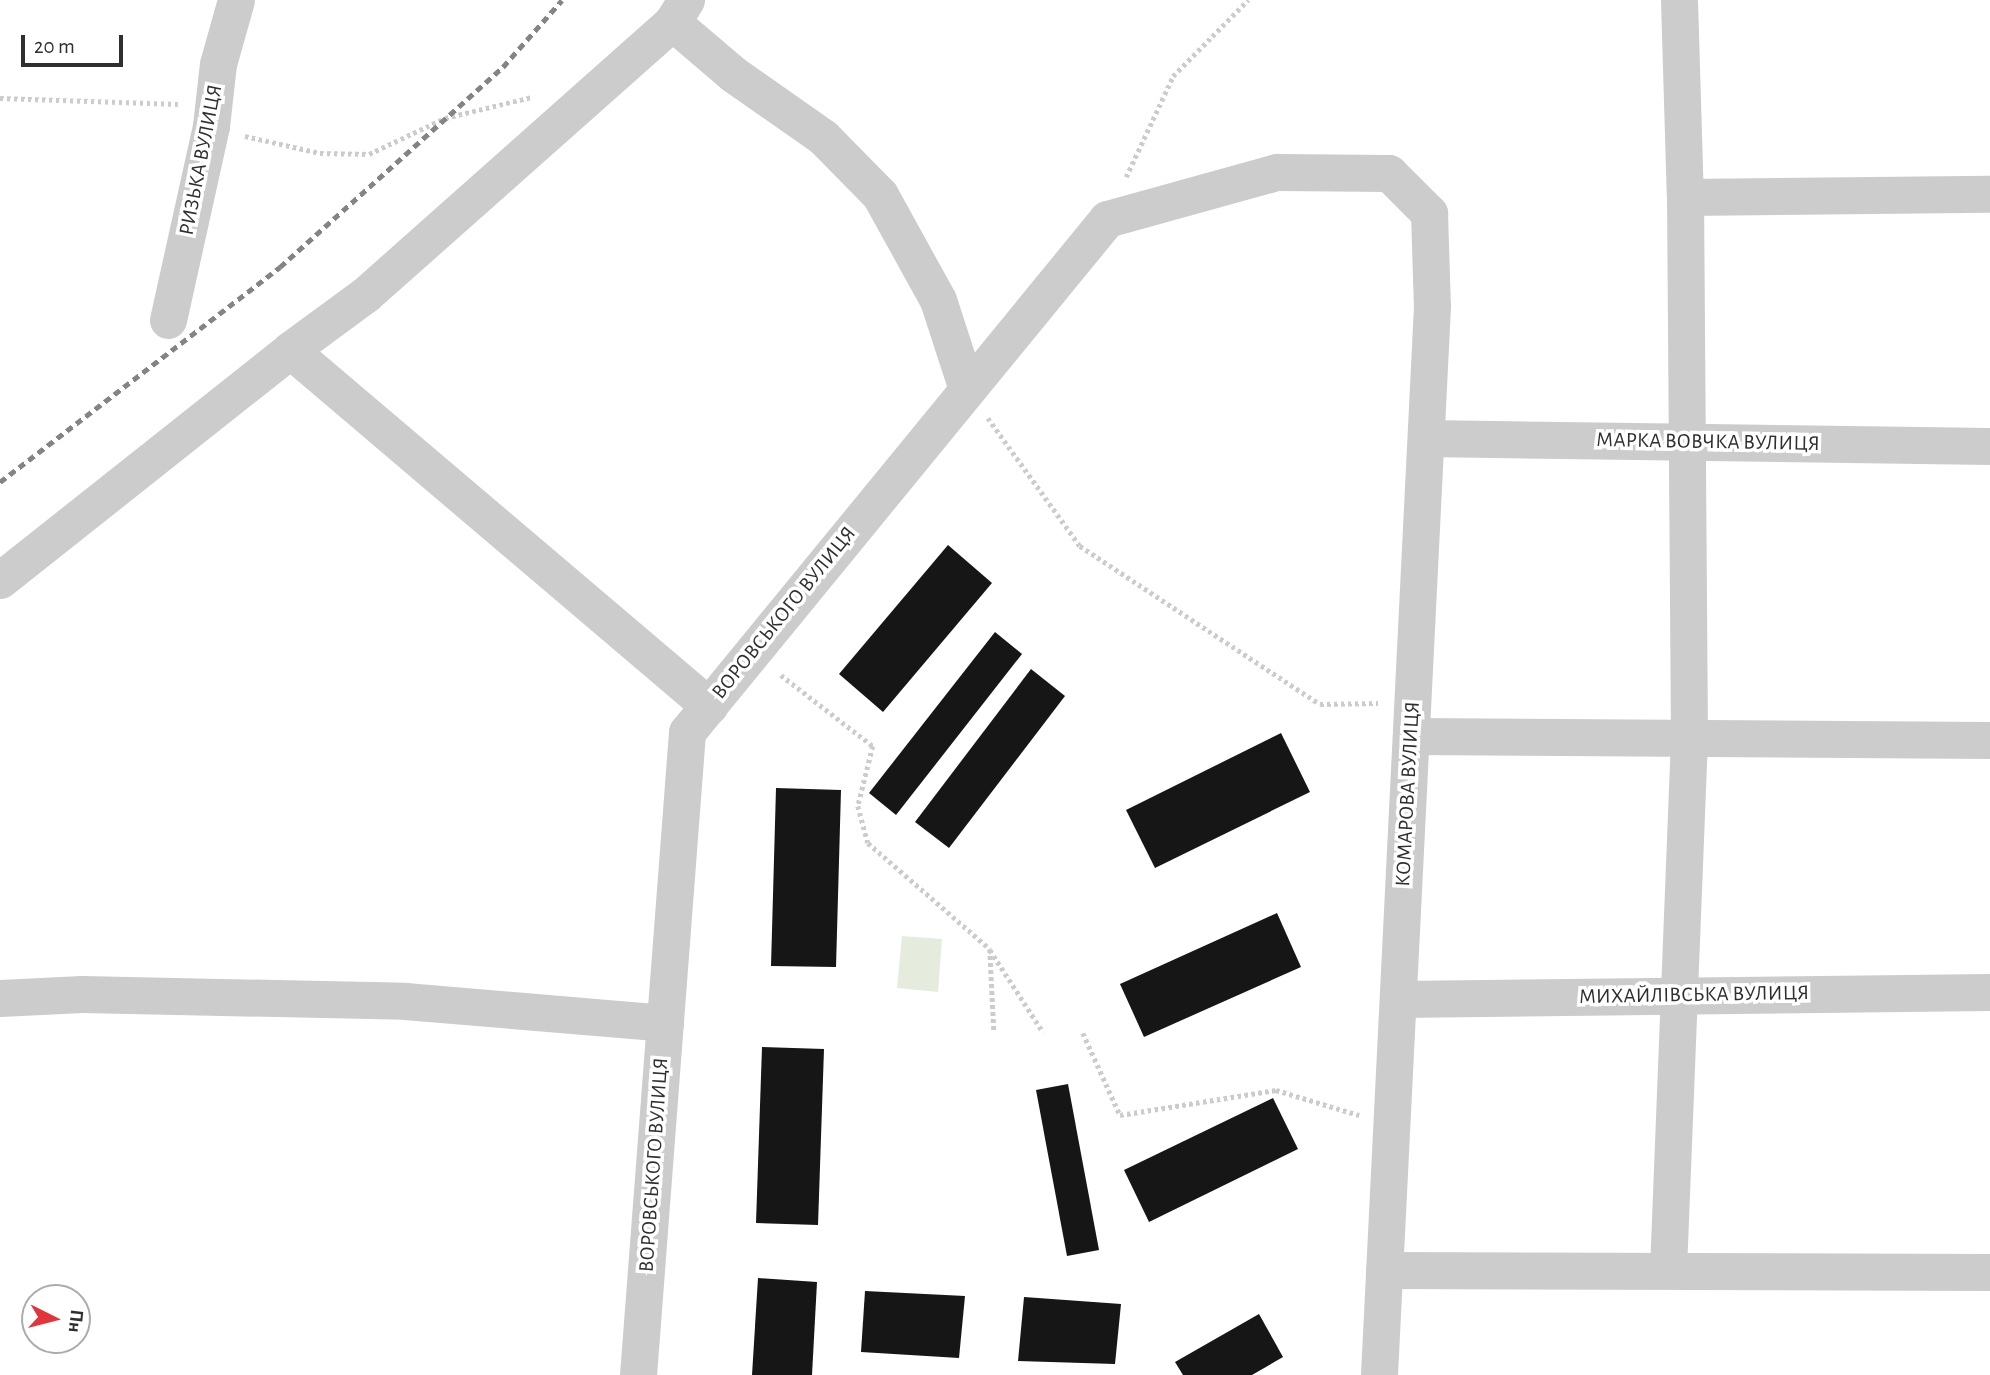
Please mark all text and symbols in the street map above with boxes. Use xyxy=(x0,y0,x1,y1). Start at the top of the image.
scale bar xyxy=(24,21,126,65)
text: 20 m xyxy=(34,36,75,57)
street label: РИЗЬКА ВУЛИЦЯ xyxy=(174,82,228,238)
street label: МАРКА ВОВЧКА ВУЛИЦЯ xyxy=(1596,427,1820,457)
street label: ВОРОВСЬКОГО ВУЛИЦЯ xyxy=(707,521,861,705)
street label: КОМАРОВА ВУЛИЦЯ xyxy=(1391,701,1425,887)
street label: МИХАЙЛІВСЬКА ВУЛИЦЯ xyxy=(1579,980,1809,1010)
street label: ВОРОВСЬКОГО ВУЛИЦЯ xyxy=(634,1057,674,1273)
north arrow xyxy=(21,1284,91,1354)
text: Пн xyxy=(65,1309,86,1334)

